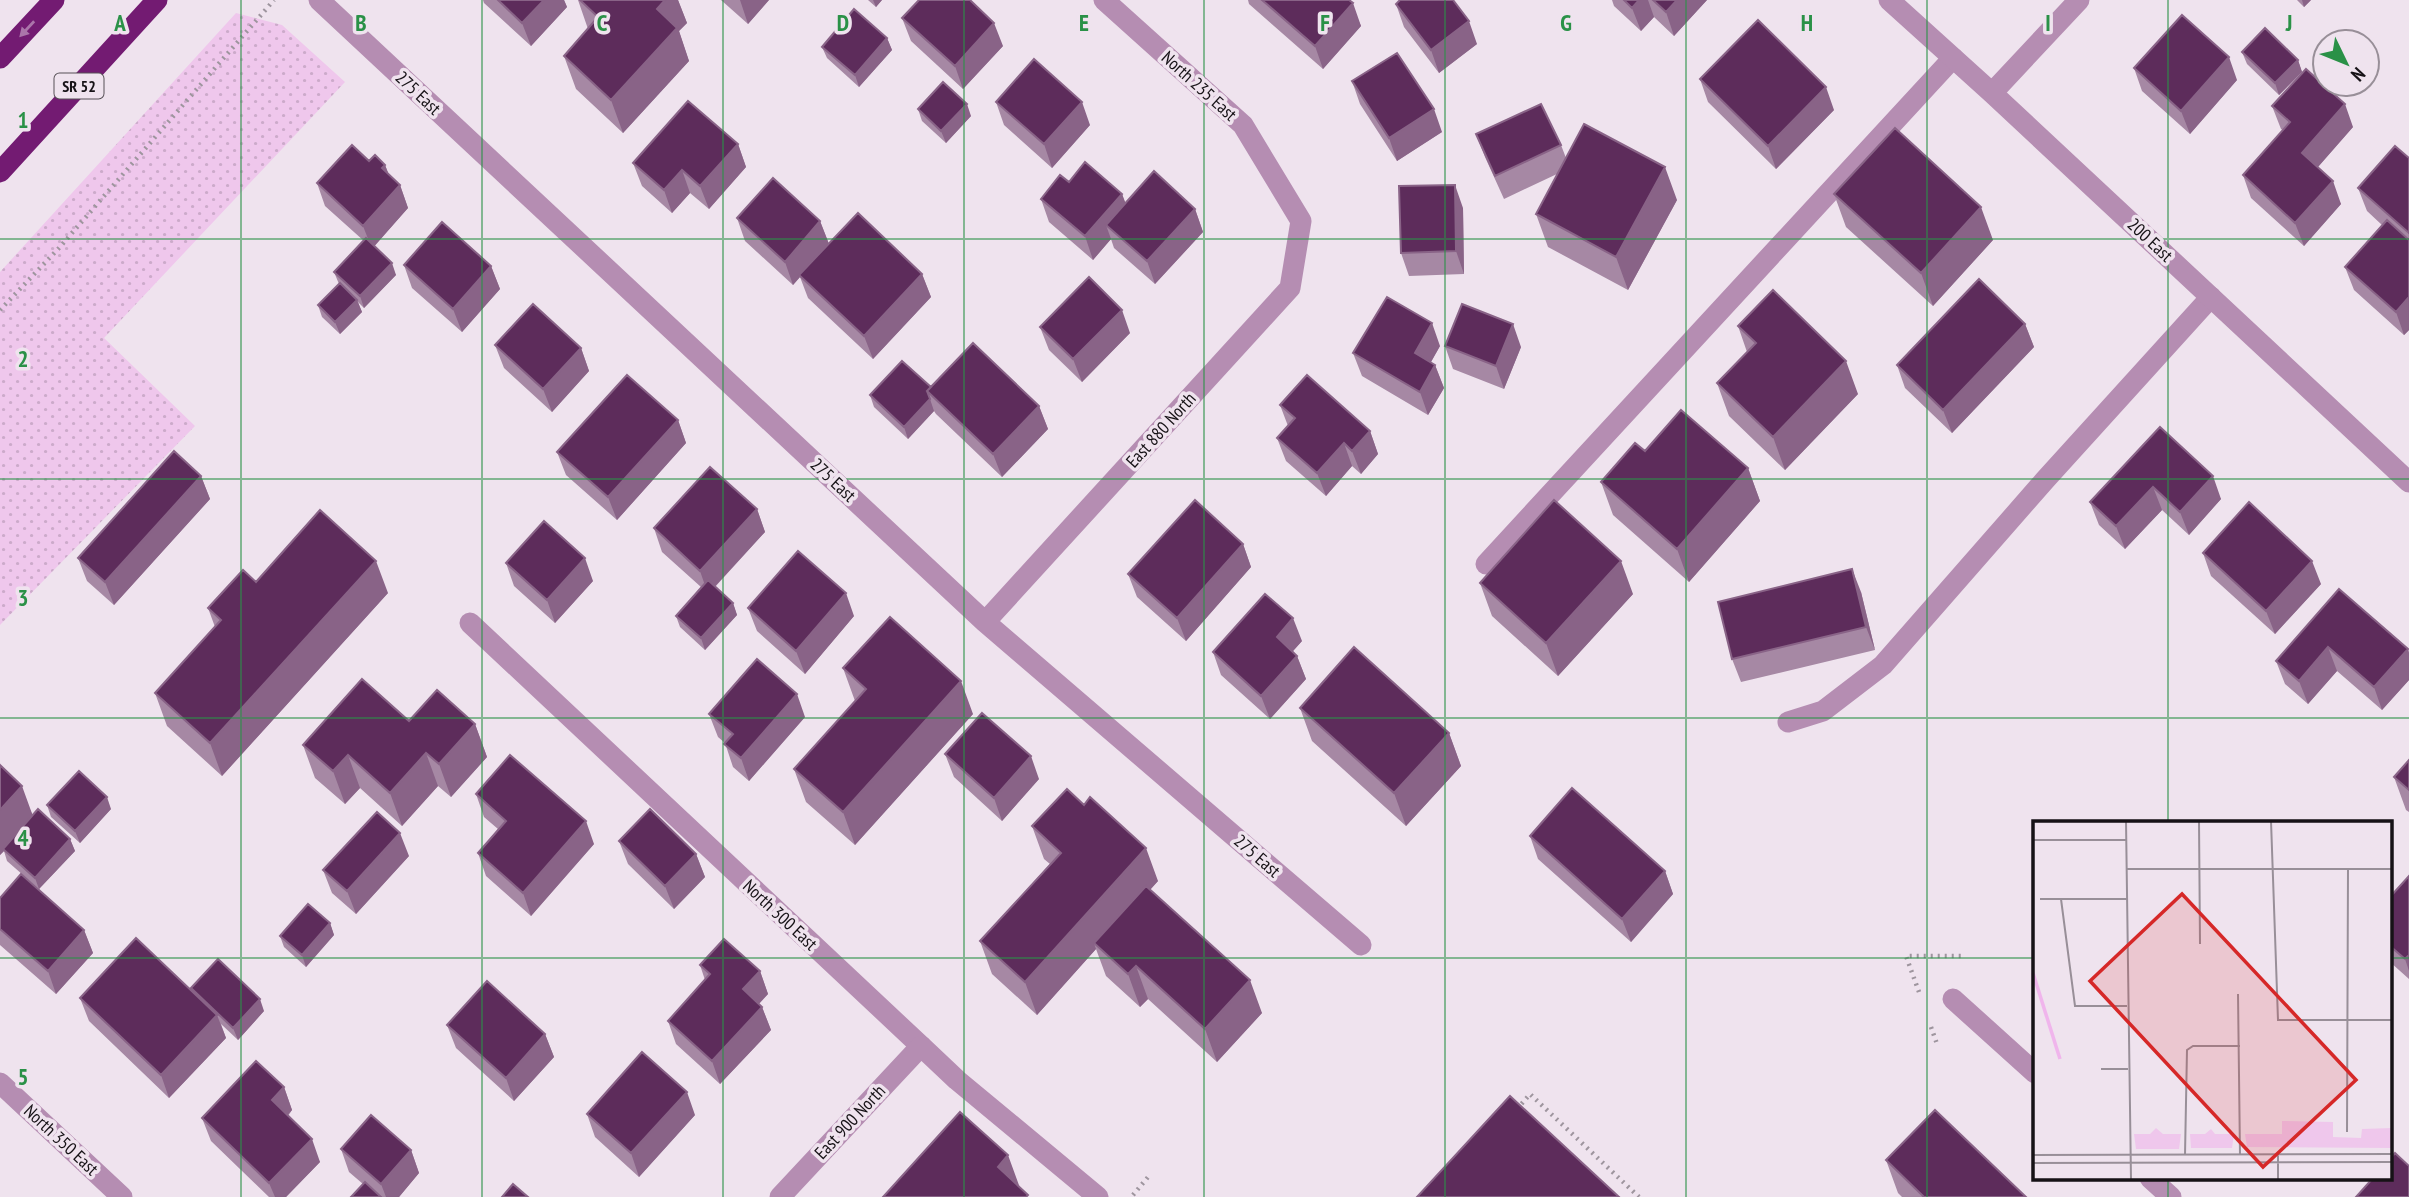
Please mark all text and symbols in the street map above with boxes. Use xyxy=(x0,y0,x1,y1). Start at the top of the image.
text: A xyxy=(113,8,126,37)
text: B xyxy=(355,8,367,37)
text: C xyxy=(597,8,608,37)
text: D xyxy=(837,8,849,37)
text: E xyxy=(1079,8,1089,37)
text: F xyxy=(1320,8,1330,37)
text: G xyxy=(1560,8,1572,37)
text: H xyxy=(1801,8,1813,37)
text: I xyxy=(2045,8,2051,37)
text: J xyxy=(2285,8,2292,37)
one-way arrow xyxy=(19,20,35,38)
north arrow xyxy=(2311,28,2381,98)
street label: North 235 East xyxy=(1157,46,1242,126)
text: N xyxy=(2346,63,2371,87)
street label: 275 East xyxy=(391,66,446,120)
road number: SR 52 xyxy=(55,74,104,99)
text: 1 xyxy=(18,105,29,134)
street label: 200 East xyxy=(2123,213,2178,267)
text: 2 xyxy=(18,344,29,373)
street label: East 880 North xyxy=(1121,387,1200,472)
street label: 275 East xyxy=(806,453,861,507)
text: 3 xyxy=(18,583,29,612)
inset map xyxy=(2033,821,2392,1180)
text: 4 xyxy=(18,823,29,852)
street label: 275 East xyxy=(1229,829,1285,882)
street label: North 300 East xyxy=(738,874,822,955)
text: 5 xyxy=(18,1062,29,1091)
street label: East 900 North xyxy=(809,1080,890,1164)
street label: North 350 East xyxy=(19,1099,103,1180)

